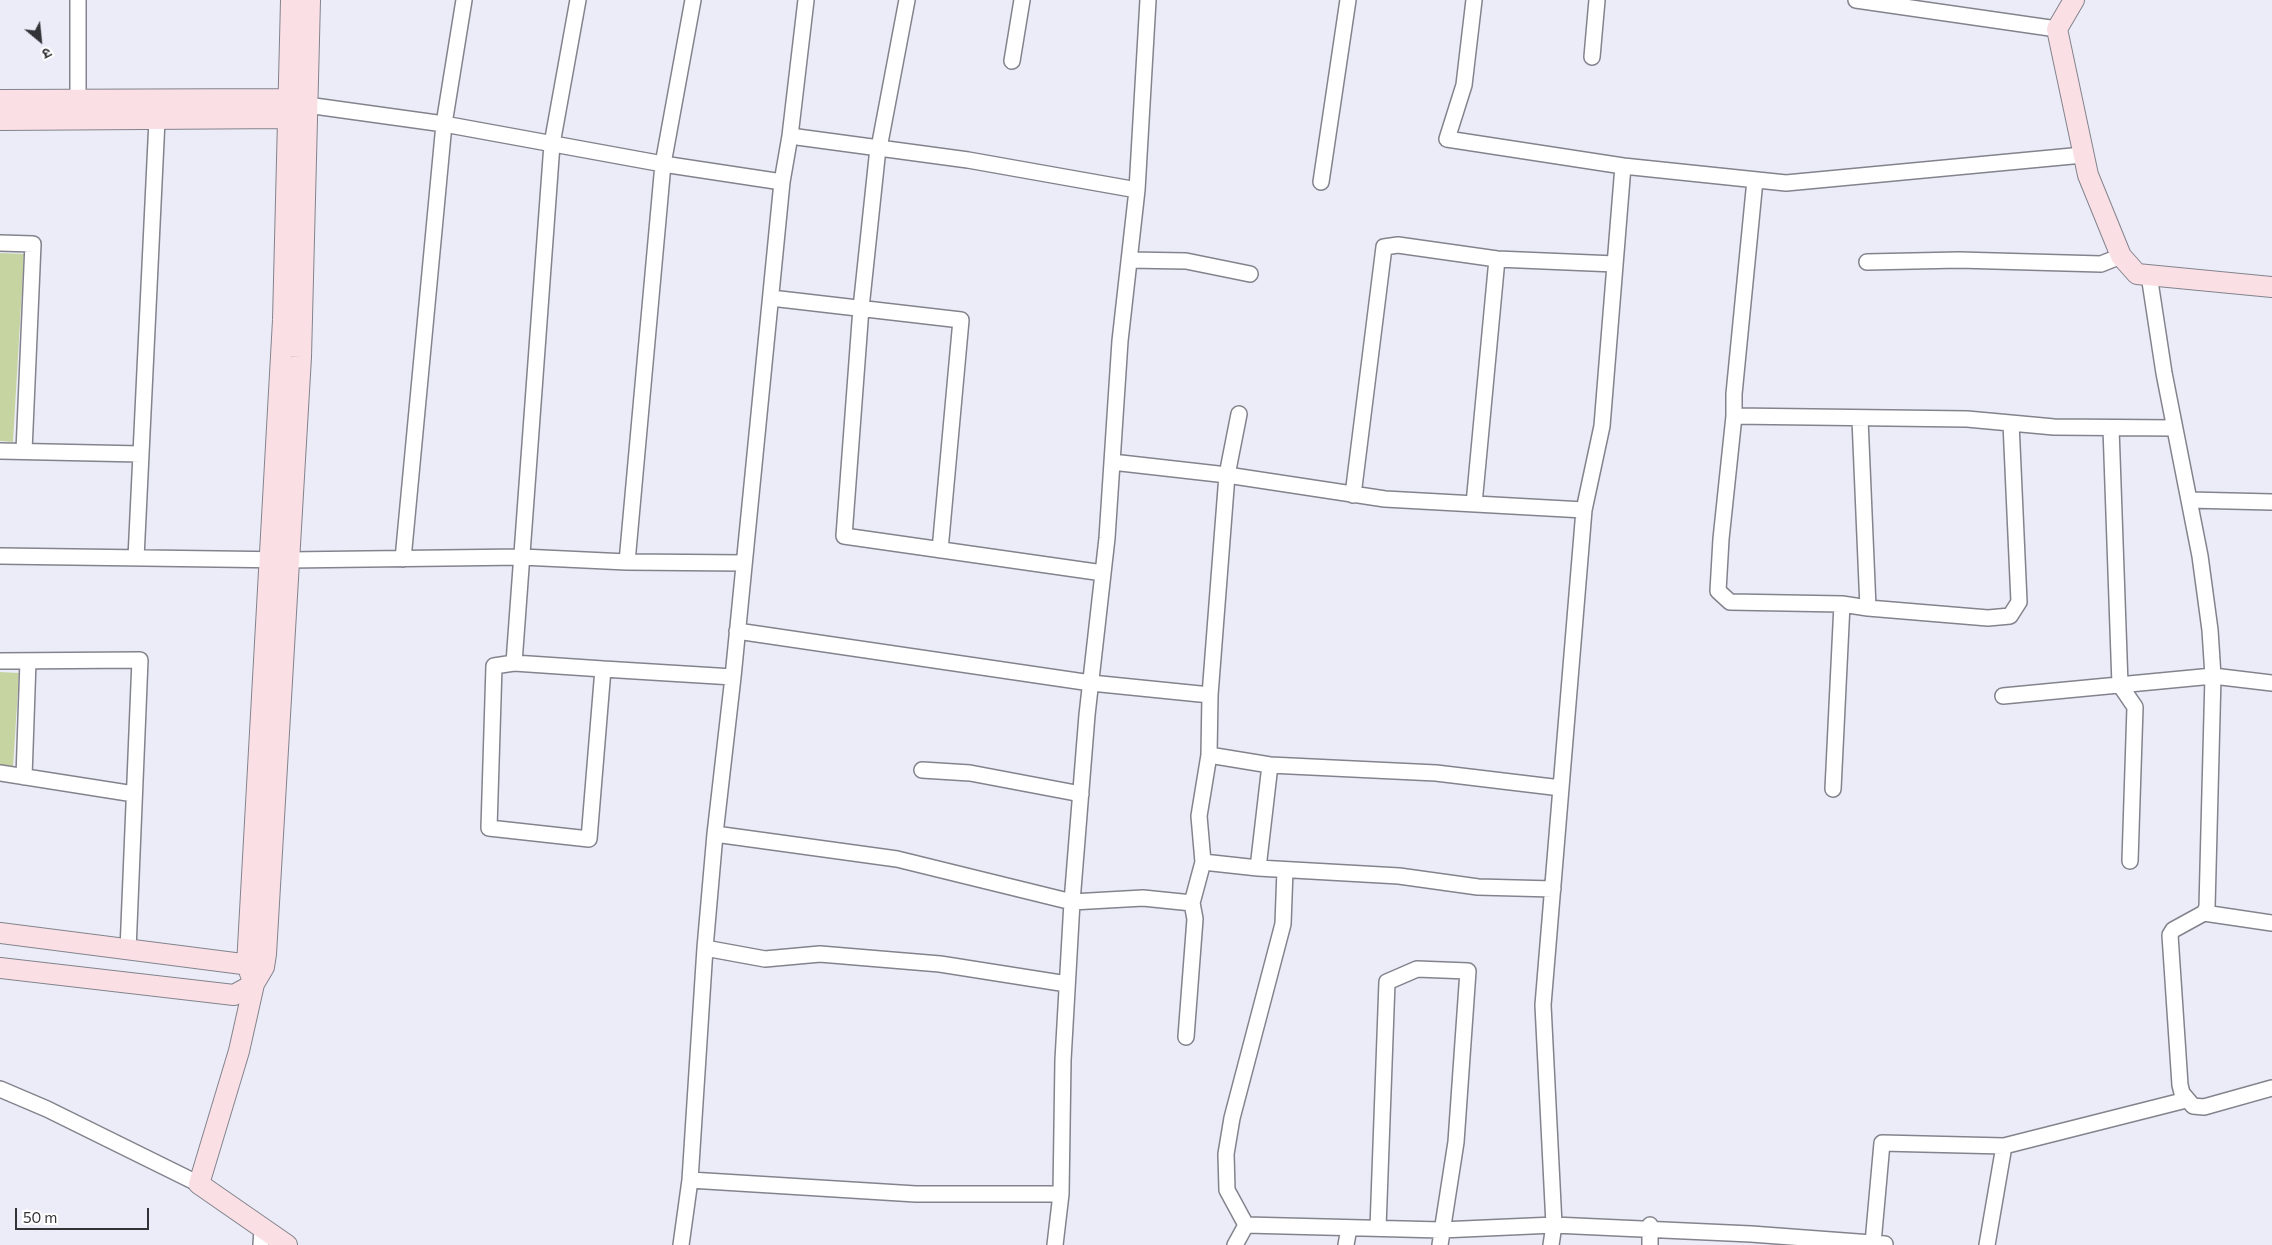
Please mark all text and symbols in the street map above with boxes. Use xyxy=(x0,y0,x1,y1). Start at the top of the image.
north arrow xyxy=(15,15,65,65)
text: उ xyxy=(40,44,55,63)
scale bar xyxy=(18,1198,151,1230)
text: 50 m xyxy=(23,1208,57,1226)

